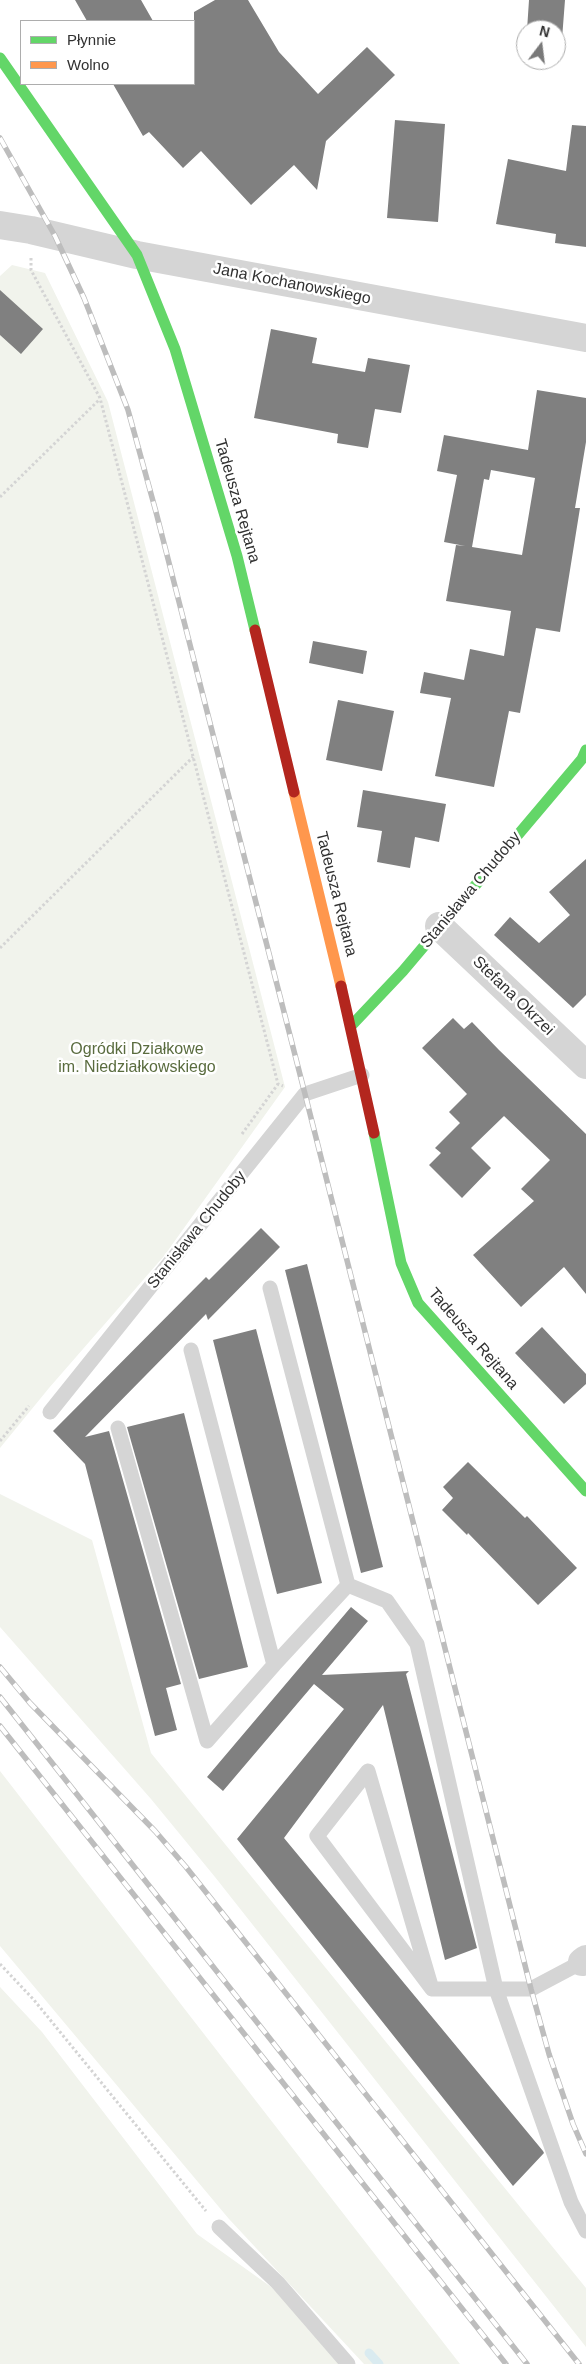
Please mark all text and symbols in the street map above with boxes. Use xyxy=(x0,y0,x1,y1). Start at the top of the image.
legend xyxy=(20,20,195,85)
north arrow xyxy=(516,20,566,70)
text: N xyxy=(538,22,552,41)
text: Płynnie xyxy=(67,31,116,48)
text: Wolno xyxy=(67,56,109,73)
street label: Jana Kochanowskiego xyxy=(212,259,372,309)
street label: Tadeusza Rejtana xyxy=(210,437,264,565)
street label: Stanisława Chudoby xyxy=(417,828,525,952)
street label: Tadeusza Rejtana xyxy=(311,830,361,958)
street label: Stefana Okrzei xyxy=(468,952,558,1040)
park label: Ogródki Działkowe im. Niedziałkowskiego xyxy=(58,1040,216,1078)
street label: Stanisława Chudoby xyxy=(144,1167,250,1293)
street label: Tadeusza Rejtana xyxy=(424,1284,522,1394)

